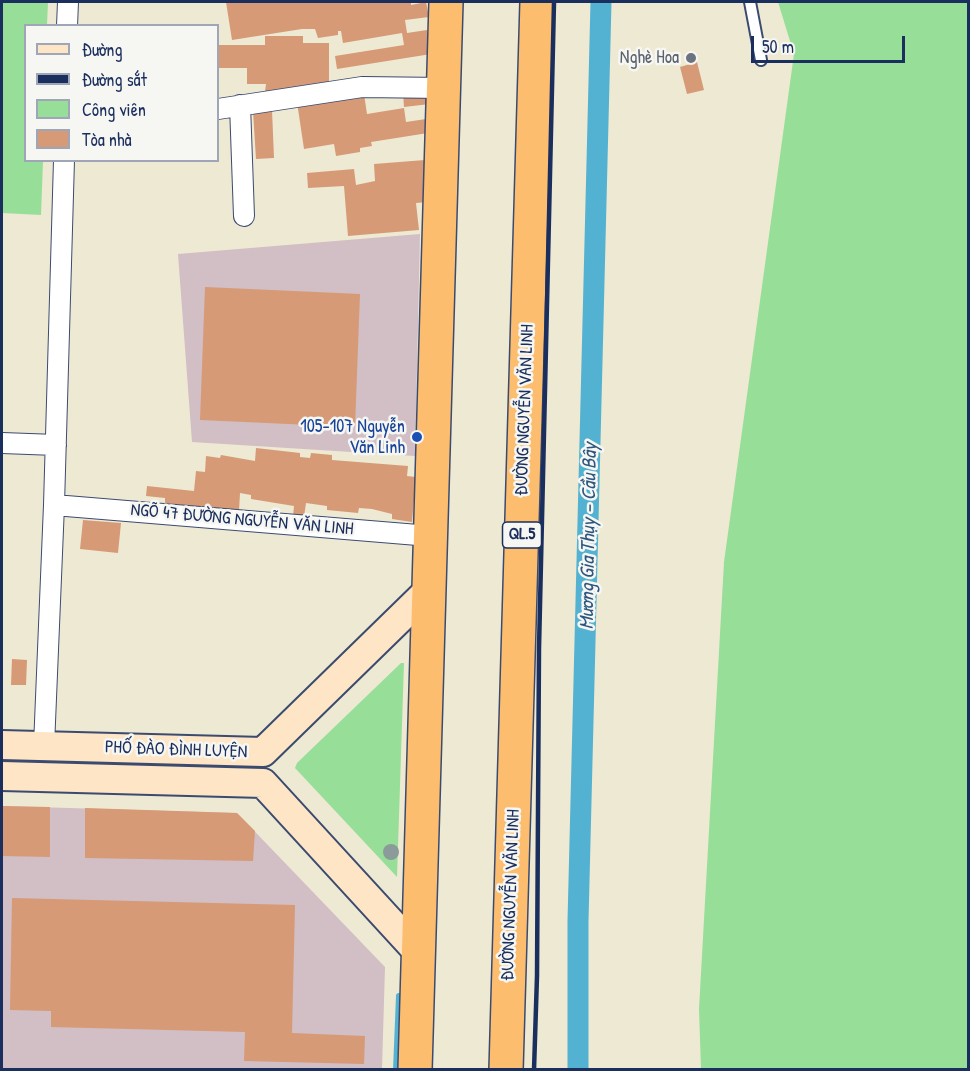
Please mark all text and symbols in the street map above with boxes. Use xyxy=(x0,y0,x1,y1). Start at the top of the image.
legend xyxy=(24,24,219,162)
scale bar xyxy=(754,24,908,62)
text: 50 m xyxy=(762,34,794,59)
text: Đường xyxy=(82,37,123,62)
place label: Nghè Hoa xyxy=(620,47,679,69)
marker: Nghè Hoa xyxy=(684,51,698,65)
text: Đường sắt xyxy=(82,67,147,92)
text: Công viên xyxy=(82,97,146,122)
text: Tòa nhà xyxy=(82,127,132,152)
street label: ĐƯỜNG NGUYỄN VĂN LINH xyxy=(511,324,539,496)
place label: 105-107 Nguyễn Văn Linh xyxy=(300,416,405,458)
marker: 105-107 Nguyễn Văn Linh xyxy=(410,430,424,444)
water label: Mương Gia Thụy – Cầu Bây xyxy=(575,442,603,630)
street label: NGÕ 47 ĐƯỜNG NGUYỄN VĂN LINH xyxy=(130,499,354,541)
road number: QL.5 xyxy=(502,522,542,548)
street label: PHỐ ĐÀO ĐÌNH LUYỆN xyxy=(104,737,248,763)
street label: ĐƯỜNG NGUYỄN VĂN LINH xyxy=(497,809,525,981)

